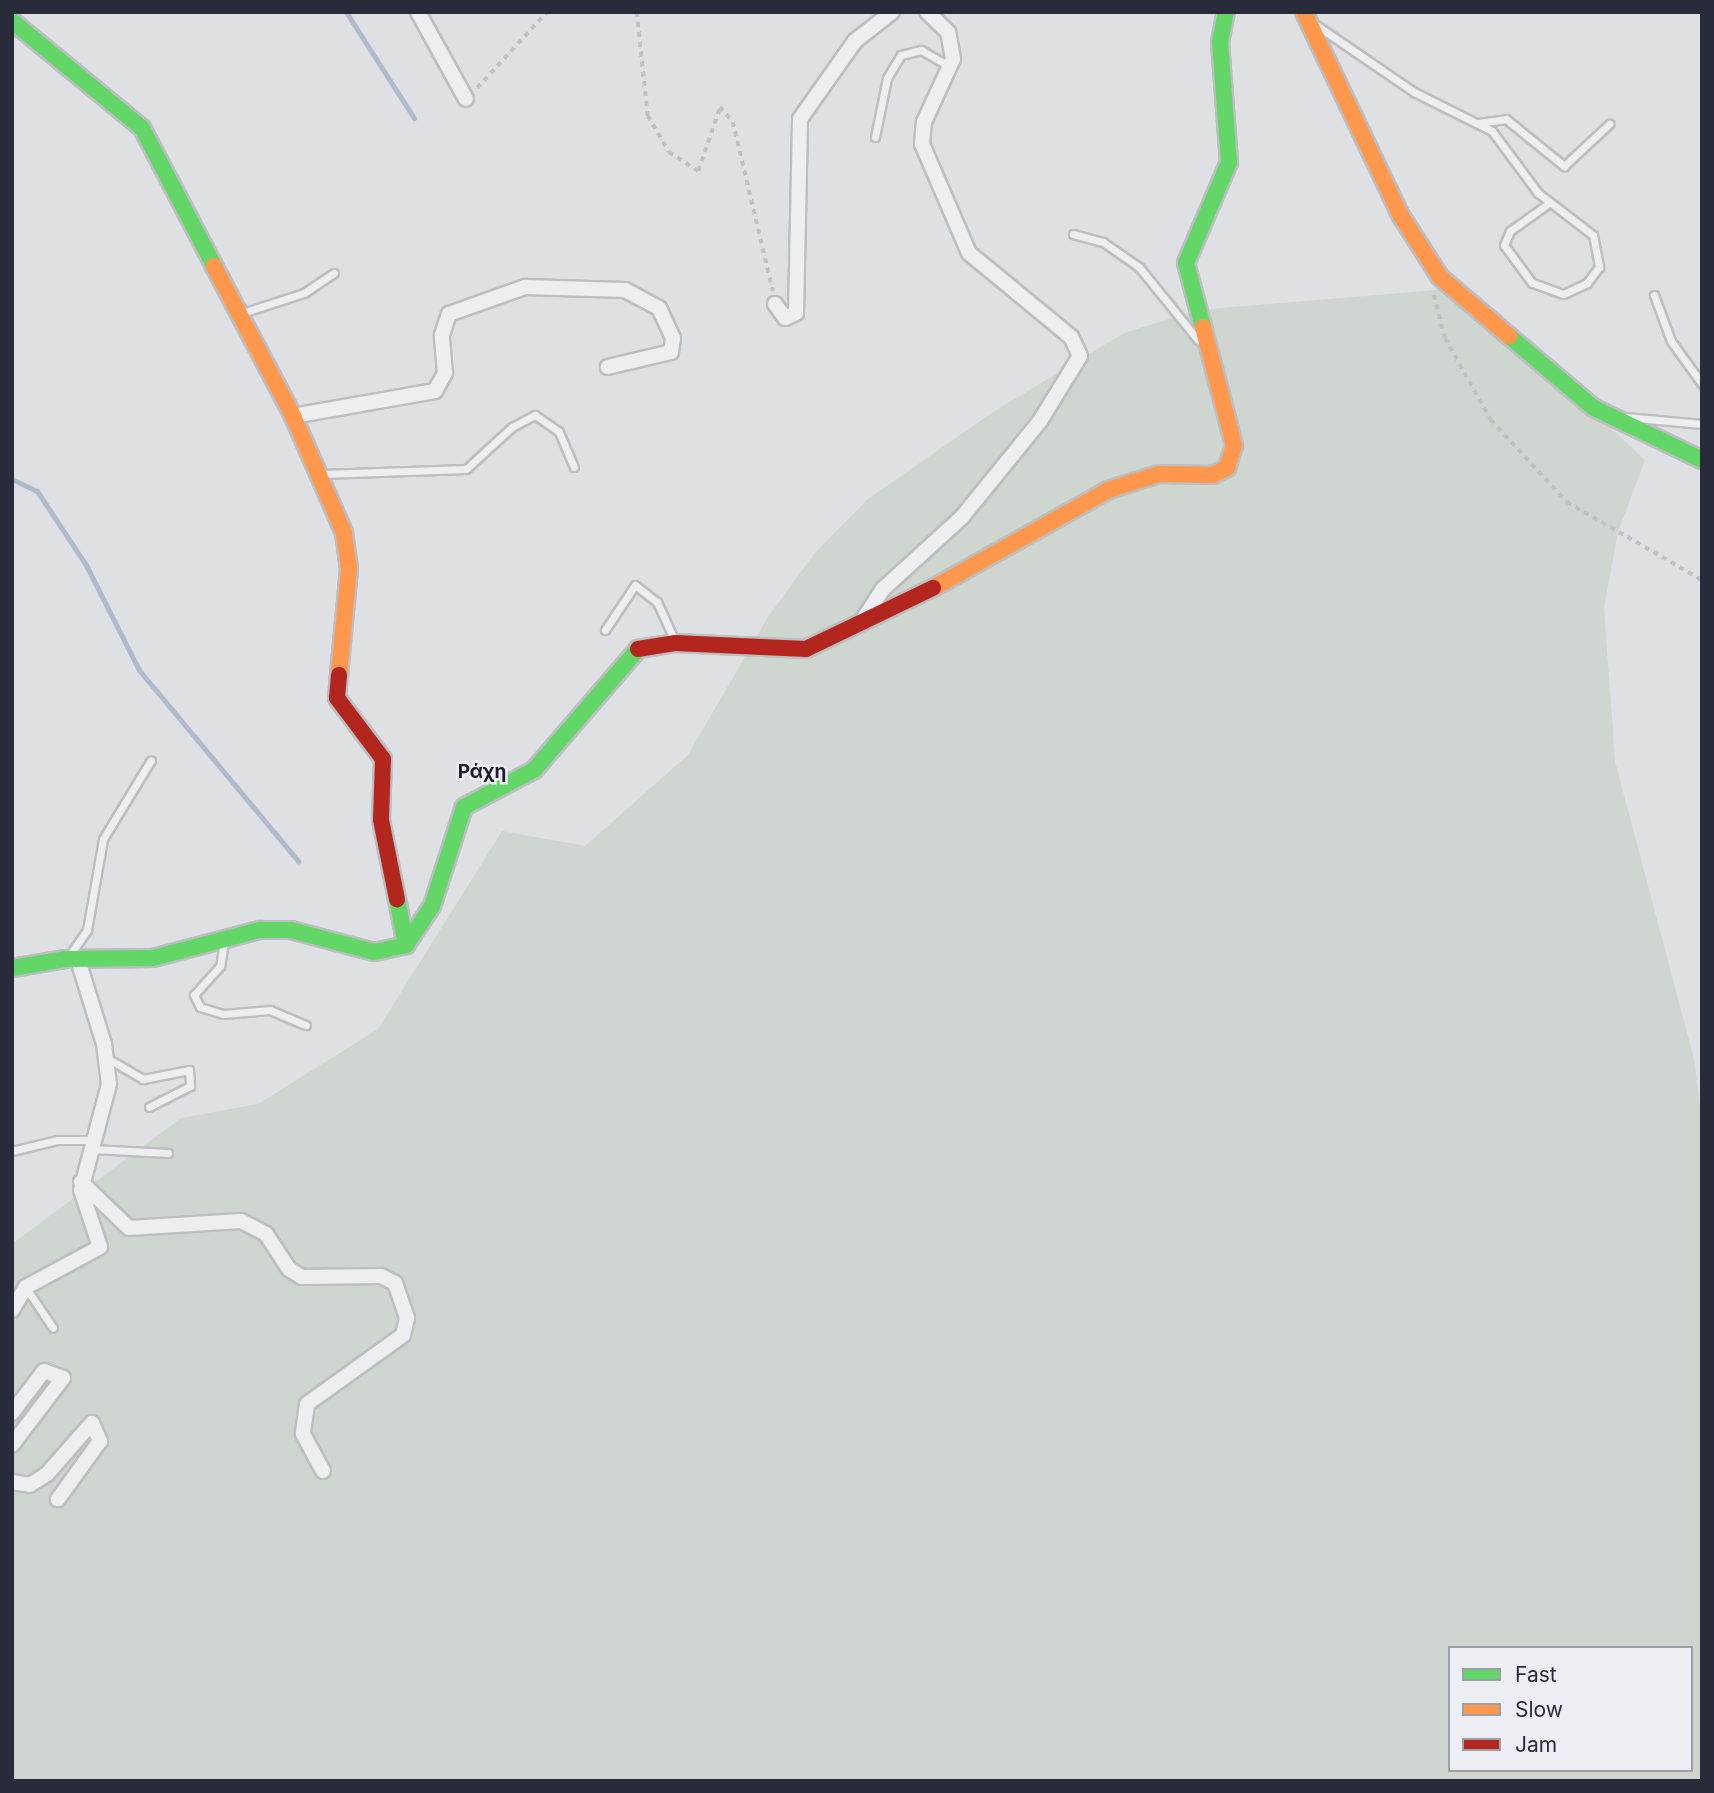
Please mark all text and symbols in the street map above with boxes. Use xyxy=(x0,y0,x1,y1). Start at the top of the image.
district label: Ράχη xyxy=(458,761,506,783)
legend xyxy=(1448,1646,1693,1772)
text: Fast xyxy=(1515,1662,1557,1687)
text: Slow xyxy=(1515,1697,1563,1722)
text: Jam xyxy=(1515,1732,1557,1757)

